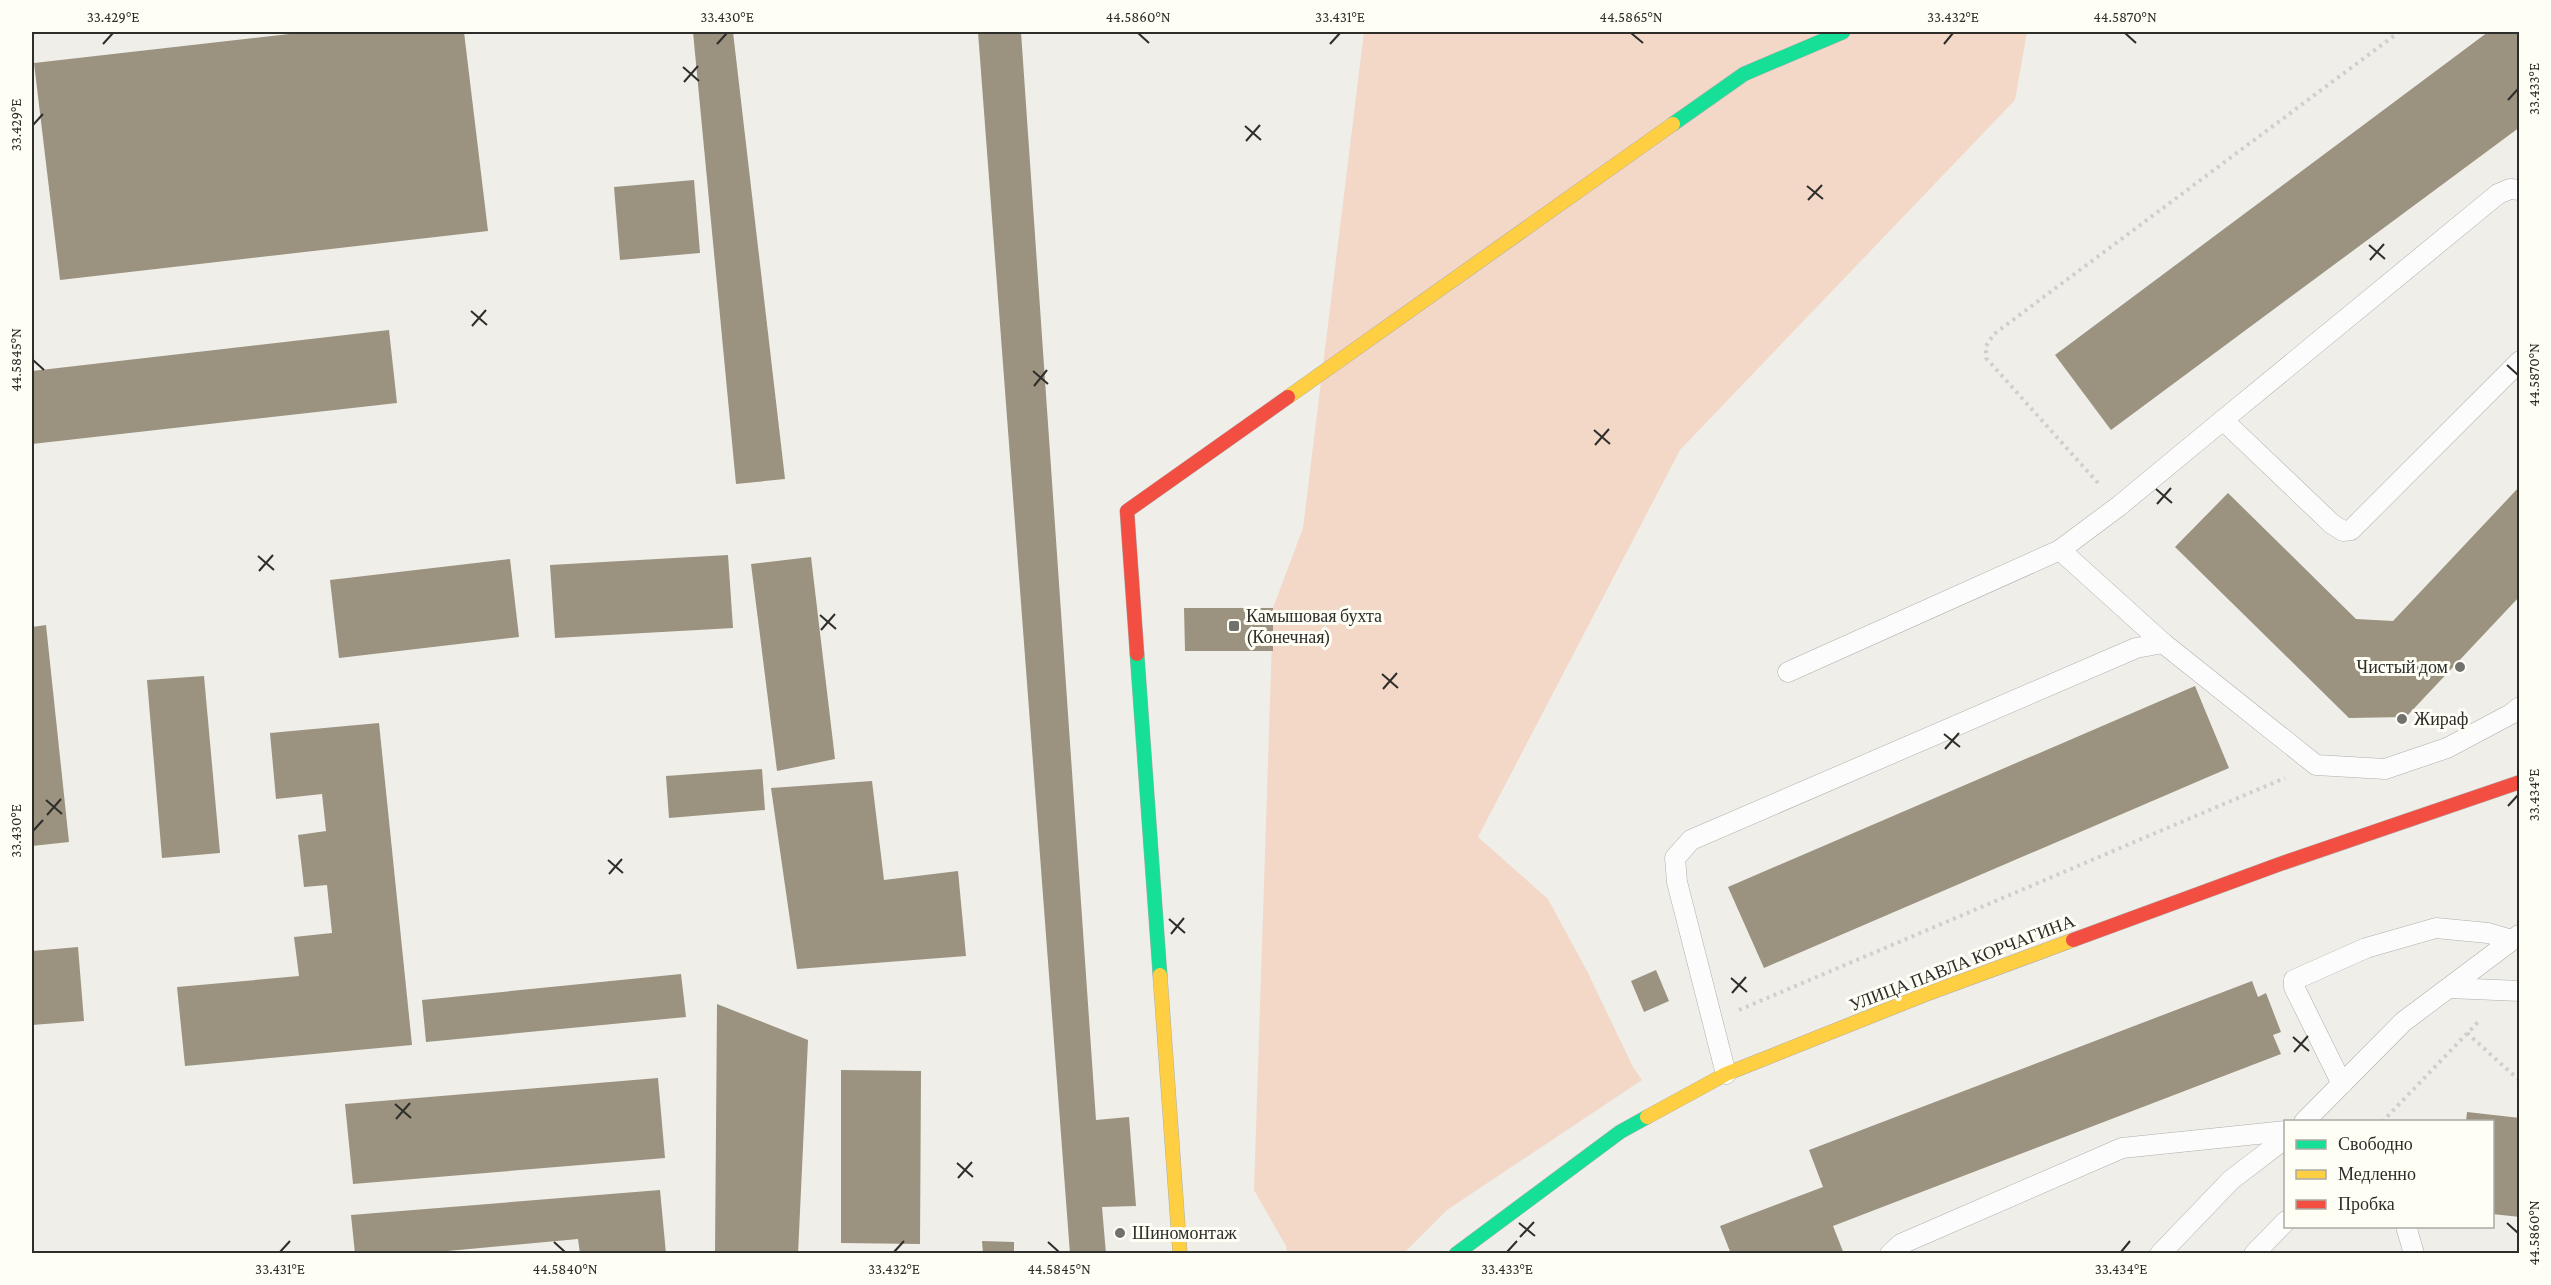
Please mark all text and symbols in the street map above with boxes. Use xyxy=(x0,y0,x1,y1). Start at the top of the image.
text: 33.429°E xyxy=(87,9,139,25)
text: 33.430°E xyxy=(700,9,754,25)
text: 44.5860°N xyxy=(1105,9,1171,25)
text: 33.431°E xyxy=(1315,9,1365,25)
text: 44.5865°N xyxy=(1599,9,1663,25)
text: 33.432°E xyxy=(1927,9,1979,25)
text: 44.5870°N xyxy=(2093,9,2157,25)
text: 33.433°E xyxy=(2526,63,2542,115)
text: 33.429°E xyxy=(8,99,24,151)
text: 44.5845°N xyxy=(8,328,24,392)
text: 44.5870°N xyxy=(2526,343,2542,407)
place label: Камышовая бухта (Конечная) xyxy=(1246,606,1382,648)
marker: Камышовая бухта (Конечная) xyxy=(1227,619,1241,633)
place label: Чистый дом xyxy=(2357,657,2448,677)
marker: Чистый дом xyxy=(2453,660,2467,674)
place label: Жираф xyxy=(2414,709,2468,729)
marker: Жираф xyxy=(2395,712,2409,726)
text: 33.434°E xyxy=(2526,769,2542,821)
text: 33.430°E xyxy=(8,804,24,858)
street label: УЛИЦА ПАВЛА КОРЧАГИНА xyxy=(1846,911,2078,1015)
legend xyxy=(2284,1120,2494,1228)
text: Свободно xyxy=(2338,1134,2413,1154)
text: Медленно xyxy=(2338,1164,2416,1184)
text: Пробка xyxy=(2338,1194,2395,1214)
text: 44.5860°N xyxy=(2526,1200,2542,1266)
place label: Шиномонтаж xyxy=(1132,1223,1237,1243)
marker: Шиномонтаж xyxy=(1113,1226,1127,1240)
text: 33.431°E xyxy=(255,1261,305,1277)
text: 44.5840°N xyxy=(532,1261,598,1277)
text: 33.432°E xyxy=(868,1261,920,1277)
text: 44.5845°N xyxy=(1027,1261,1091,1277)
text: 33.433°E xyxy=(1481,1261,1533,1277)
text: 33.434°E xyxy=(2095,1261,2147,1277)

